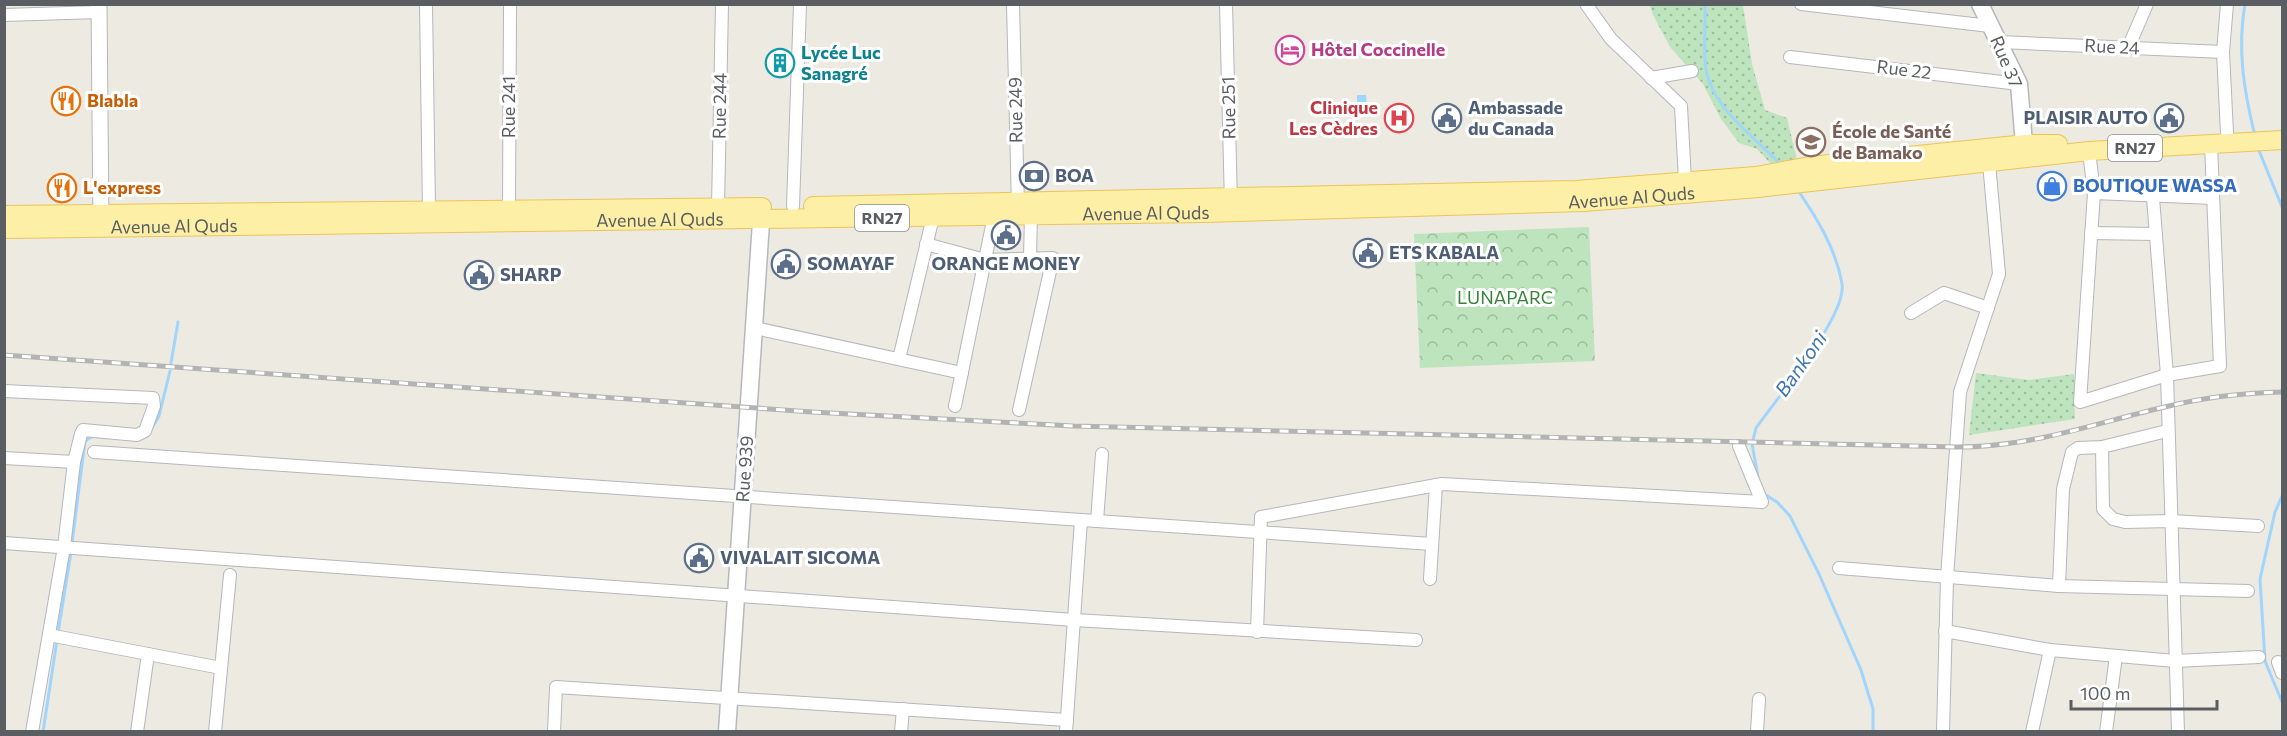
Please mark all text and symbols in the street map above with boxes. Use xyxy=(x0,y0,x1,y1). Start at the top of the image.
street label: Rue 37 xyxy=(1986,32,2028,91)
hotel icon: Hôtel Coccinelle xyxy=(1274,34,1306,66)
street label: Rue 24 xyxy=(2084,34,2140,58)
place label: Hôtel Coccinelle xyxy=(1311,38,1445,60)
place label: Lycée Luc Sanagré xyxy=(801,41,881,84)
building icon: Lycée Luc Sanagré xyxy=(764,47,796,79)
street label: Rue 22 xyxy=(1876,55,1933,83)
street label: Rue 244 xyxy=(707,72,731,139)
street label: Rue 241 xyxy=(497,76,519,138)
street label: Rue 251 xyxy=(1216,76,1240,140)
street label: Rue 249 xyxy=(1003,77,1027,143)
restaurant icon: Blabla xyxy=(50,85,82,117)
place label: Blabla xyxy=(87,89,138,111)
place label: Clinique Les Cèdres xyxy=(1289,96,1378,139)
place label: Ambassade du Canada xyxy=(1468,96,1563,139)
hospital icon: Clinique Les Cèdres xyxy=(1383,102,1415,134)
public building icon: Ambassade du Canada xyxy=(1431,102,1463,134)
public building icon: PLAISIR AUTO xyxy=(2153,102,2185,134)
place label: PLAISIR AUTO xyxy=(2024,106,2148,128)
place label: École de Santé de Bamako xyxy=(1832,120,1951,163)
school or university icon: École de Santé de Bamako xyxy=(1795,126,1827,158)
road number: RN27 xyxy=(2108,135,2162,161)
bank icon: BOA xyxy=(1018,160,1050,192)
place label: BOA xyxy=(1055,164,1094,186)
shop icon: BOUTIQUE WASSA xyxy=(2036,170,2068,202)
restaurant icon: L'express xyxy=(46,172,78,204)
place label: BOUTIQUE WASSA xyxy=(2073,174,2237,196)
place label: L'express xyxy=(83,176,161,198)
street label: Avenue Al Quds xyxy=(1568,181,1696,212)
street label: Avenue Al Quds xyxy=(1082,201,1210,225)
road number: RN27 xyxy=(855,205,909,231)
street label: Avenue Al Quds xyxy=(596,207,724,231)
street label: Avenue Al Quds xyxy=(110,214,238,238)
public building icon: ORANGE MONEY xyxy=(990,219,1022,251)
public building icon: ETS KABALA xyxy=(1352,237,1384,269)
place label: ETS KABALA xyxy=(1389,241,1499,263)
public building icon: SOMAYAF xyxy=(770,248,802,280)
place label: SOMAYAF xyxy=(807,252,894,274)
place label: ORANGE MONEY xyxy=(931,252,1081,274)
public building icon: SHARP xyxy=(463,259,495,291)
place label: SHARP xyxy=(500,263,562,285)
park label: LUNAPARC xyxy=(1457,286,1553,308)
water label: Bankoni xyxy=(1769,326,1832,401)
street label: Rue 939 xyxy=(731,435,757,503)
public building icon: VIVALAIT SICOMA xyxy=(683,542,715,574)
place label: VIVALAIT SICOMA xyxy=(720,546,880,568)
scale bar xyxy=(2071,673,2216,711)
text: 100 m xyxy=(2080,682,2130,704)

